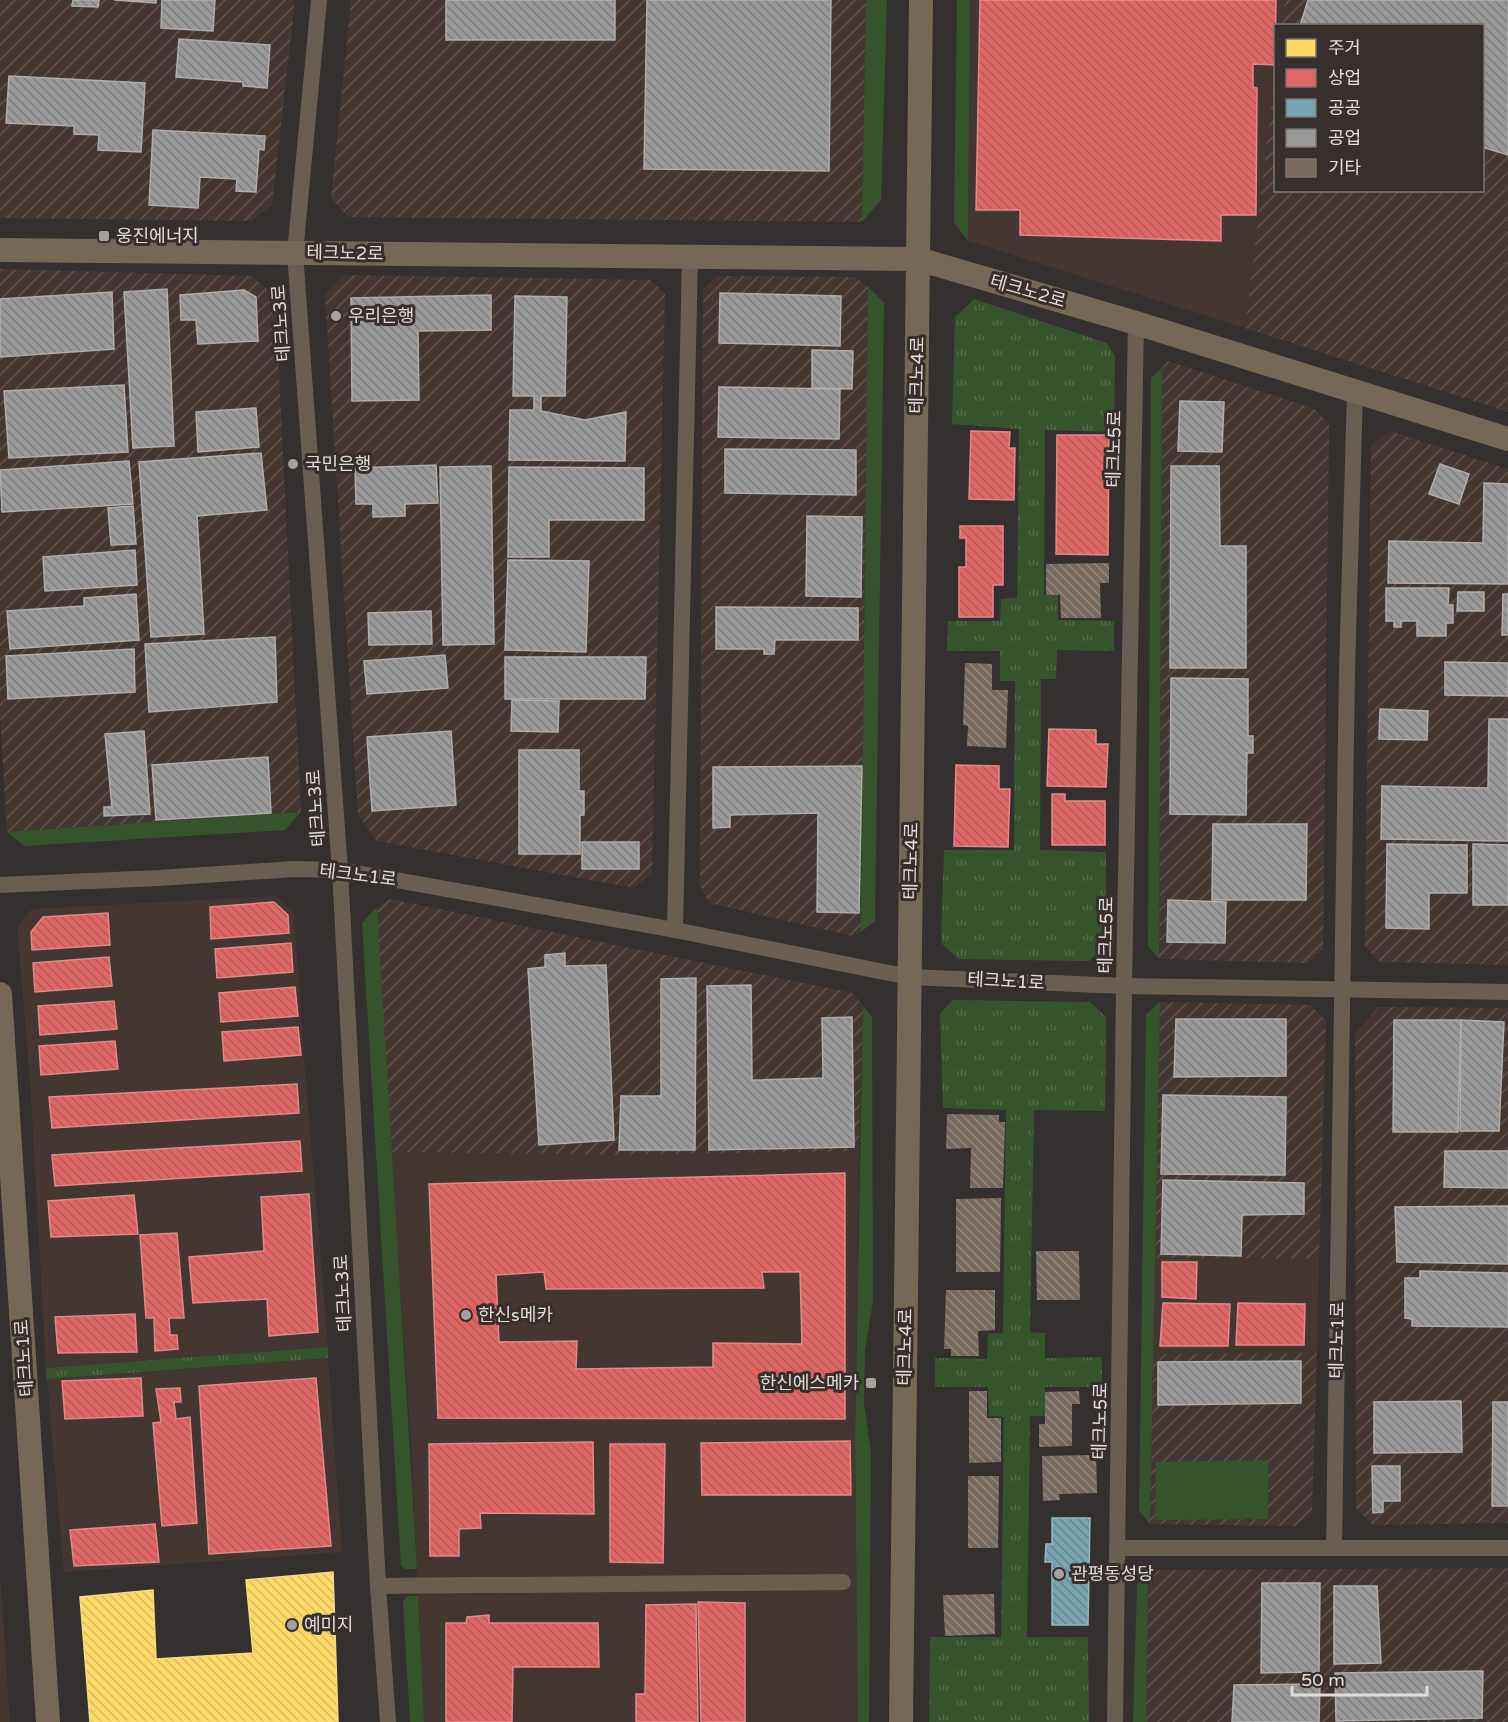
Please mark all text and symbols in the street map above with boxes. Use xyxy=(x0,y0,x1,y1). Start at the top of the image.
legend xyxy=(1274,24,1484,192)
text: 주거 xyxy=(1328,37,1361,59)
text: 상업 xyxy=(1328,67,1361,89)
text: 공공 xyxy=(1328,97,1361,119)
text: 공업 xyxy=(1328,127,1361,149)
text: 기타 xyxy=(1328,157,1362,179)
place label: 웅진에너지 xyxy=(116,225,199,247)
marker: 웅진에너지 xyxy=(97,229,111,243)
street label: 테크노2로 xyxy=(306,241,384,265)
street label: 테크노2로 xyxy=(988,270,1068,312)
street label: 테크노3로 xyxy=(267,284,295,362)
place label: 우리은행 xyxy=(348,305,414,327)
marker: 우리은행 xyxy=(329,309,343,323)
street label: 테크노4로 xyxy=(905,336,929,414)
street label: 테크노5로 xyxy=(1102,410,1126,488)
place label: 국민은행 xyxy=(305,453,371,475)
marker: 국민은행 xyxy=(286,457,300,471)
street label: 테크노3로 xyxy=(302,769,330,847)
street label: 테크노4로 xyxy=(899,822,923,900)
street label: 테크노1로 xyxy=(318,859,398,891)
street label: 테크노5로 xyxy=(1094,896,1118,974)
street label: 테크노1로 xyxy=(967,968,1045,994)
street label: 테크노3로 xyxy=(330,1254,356,1332)
street label: 테크노1로 xyxy=(1325,1301,1349,1379)
place label: 한신s메카 xyxy=(478,1304,553,1326)
marker: 한신s메카 xyxy=(459,1308,473,1322)
street label: 테크노4로 xyxy=(893,1308,917,1386)
street label: 테크노1로 xyxy=(10,1319,38,1397)
place label: 한신에스메카 xyxy=(760,1372,859,1394)
marker: 한신에스메카 xyxy=(864,1376,878,1390)
street label: 테크노5로 xyxy=(1088,1382,1112,1460)
place label: 관평동성당 xyxy=(1071,1563,1154,1585)
marker: 관평동성당 xyxy=(1052,1567,1066,1581)
place label: 예미지 xyxy=(304,1614,354,1636)
marker: 예미지 xyxy=(285,1618,299,1632)
scale bar xyxy=(1292,1659,1427,1697)
text: 50 m xyxy=(1301,1669,1345,1691)

